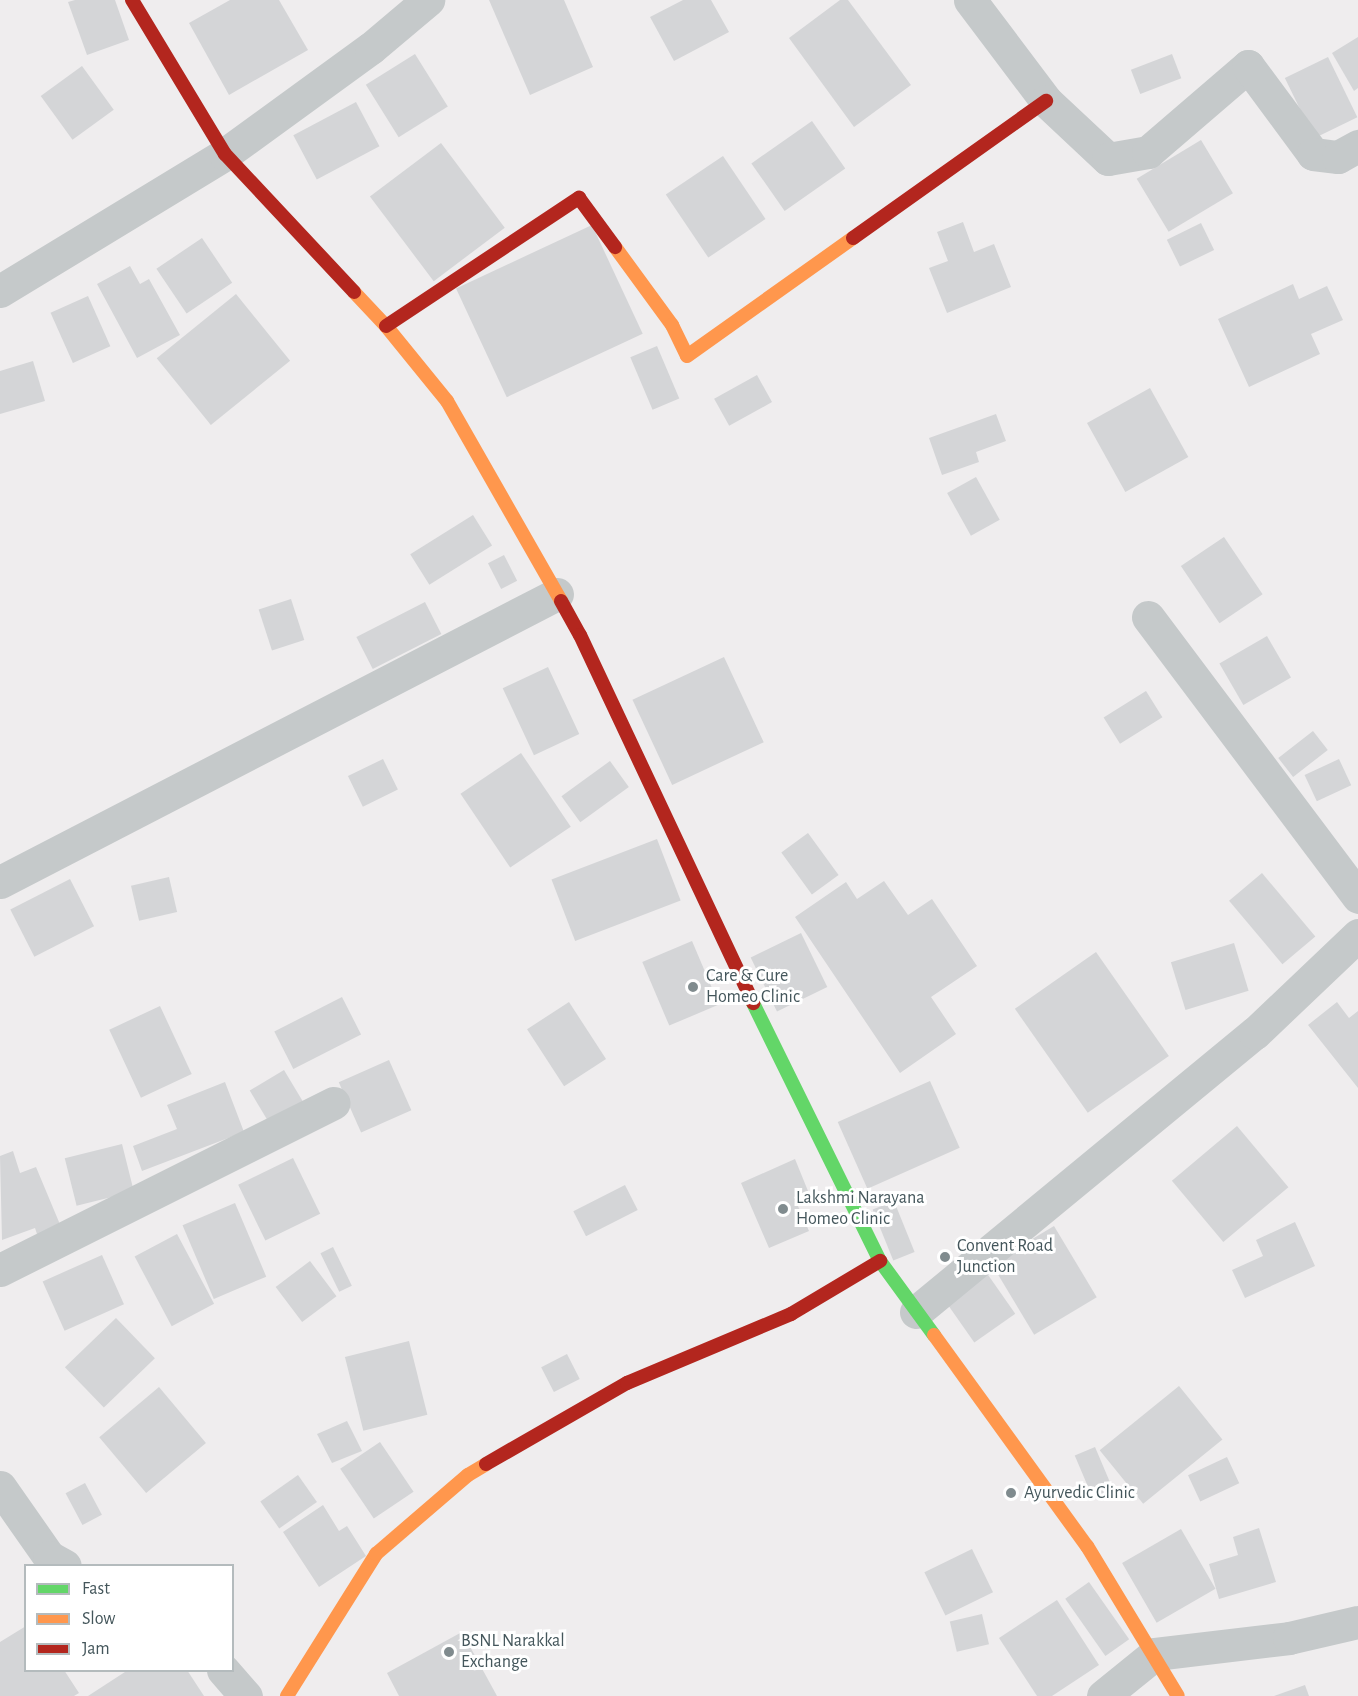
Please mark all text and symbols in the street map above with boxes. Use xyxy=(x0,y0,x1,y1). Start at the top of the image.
place label: Care & Cure Homeo Clinic xyxy=(706,966,800,1008)
marker: Care & Cure Homeo Clinic xyxy=(684,978,702,996)
place label: Lakshmi Narayana Homeo Clinic xyxy=(796,1188,925,1230)
marker: Lakshmi Narayana Homeo Clinic xyxy=(774,1200,792,1218)
place label: Convent Road Junction xyxy=(957,1236,1053,1278)
marker: Convent Road Junction xyxy=(938,1250,952,1264)
place label: Ayurvedic Clinic xyxy=(1024,1482,1135,1504)
marker: Ayurvedic Clinic xyxy=(1002,1484,1020,1502)
legend xyxy=(24,1564,234,1672)
text: Fast xyxy=(82,1580,110,1598)
text: Slow xyxy=(82,1610,115,1628)
place label: BSNL Narakkal Exchange xyxy=(461,1631,565,1674)
text: Jam xyxy=(82,1640,110,1658)
marker: BSNL Narakkal Exchange xyxy=(442,1645,456,1659)

